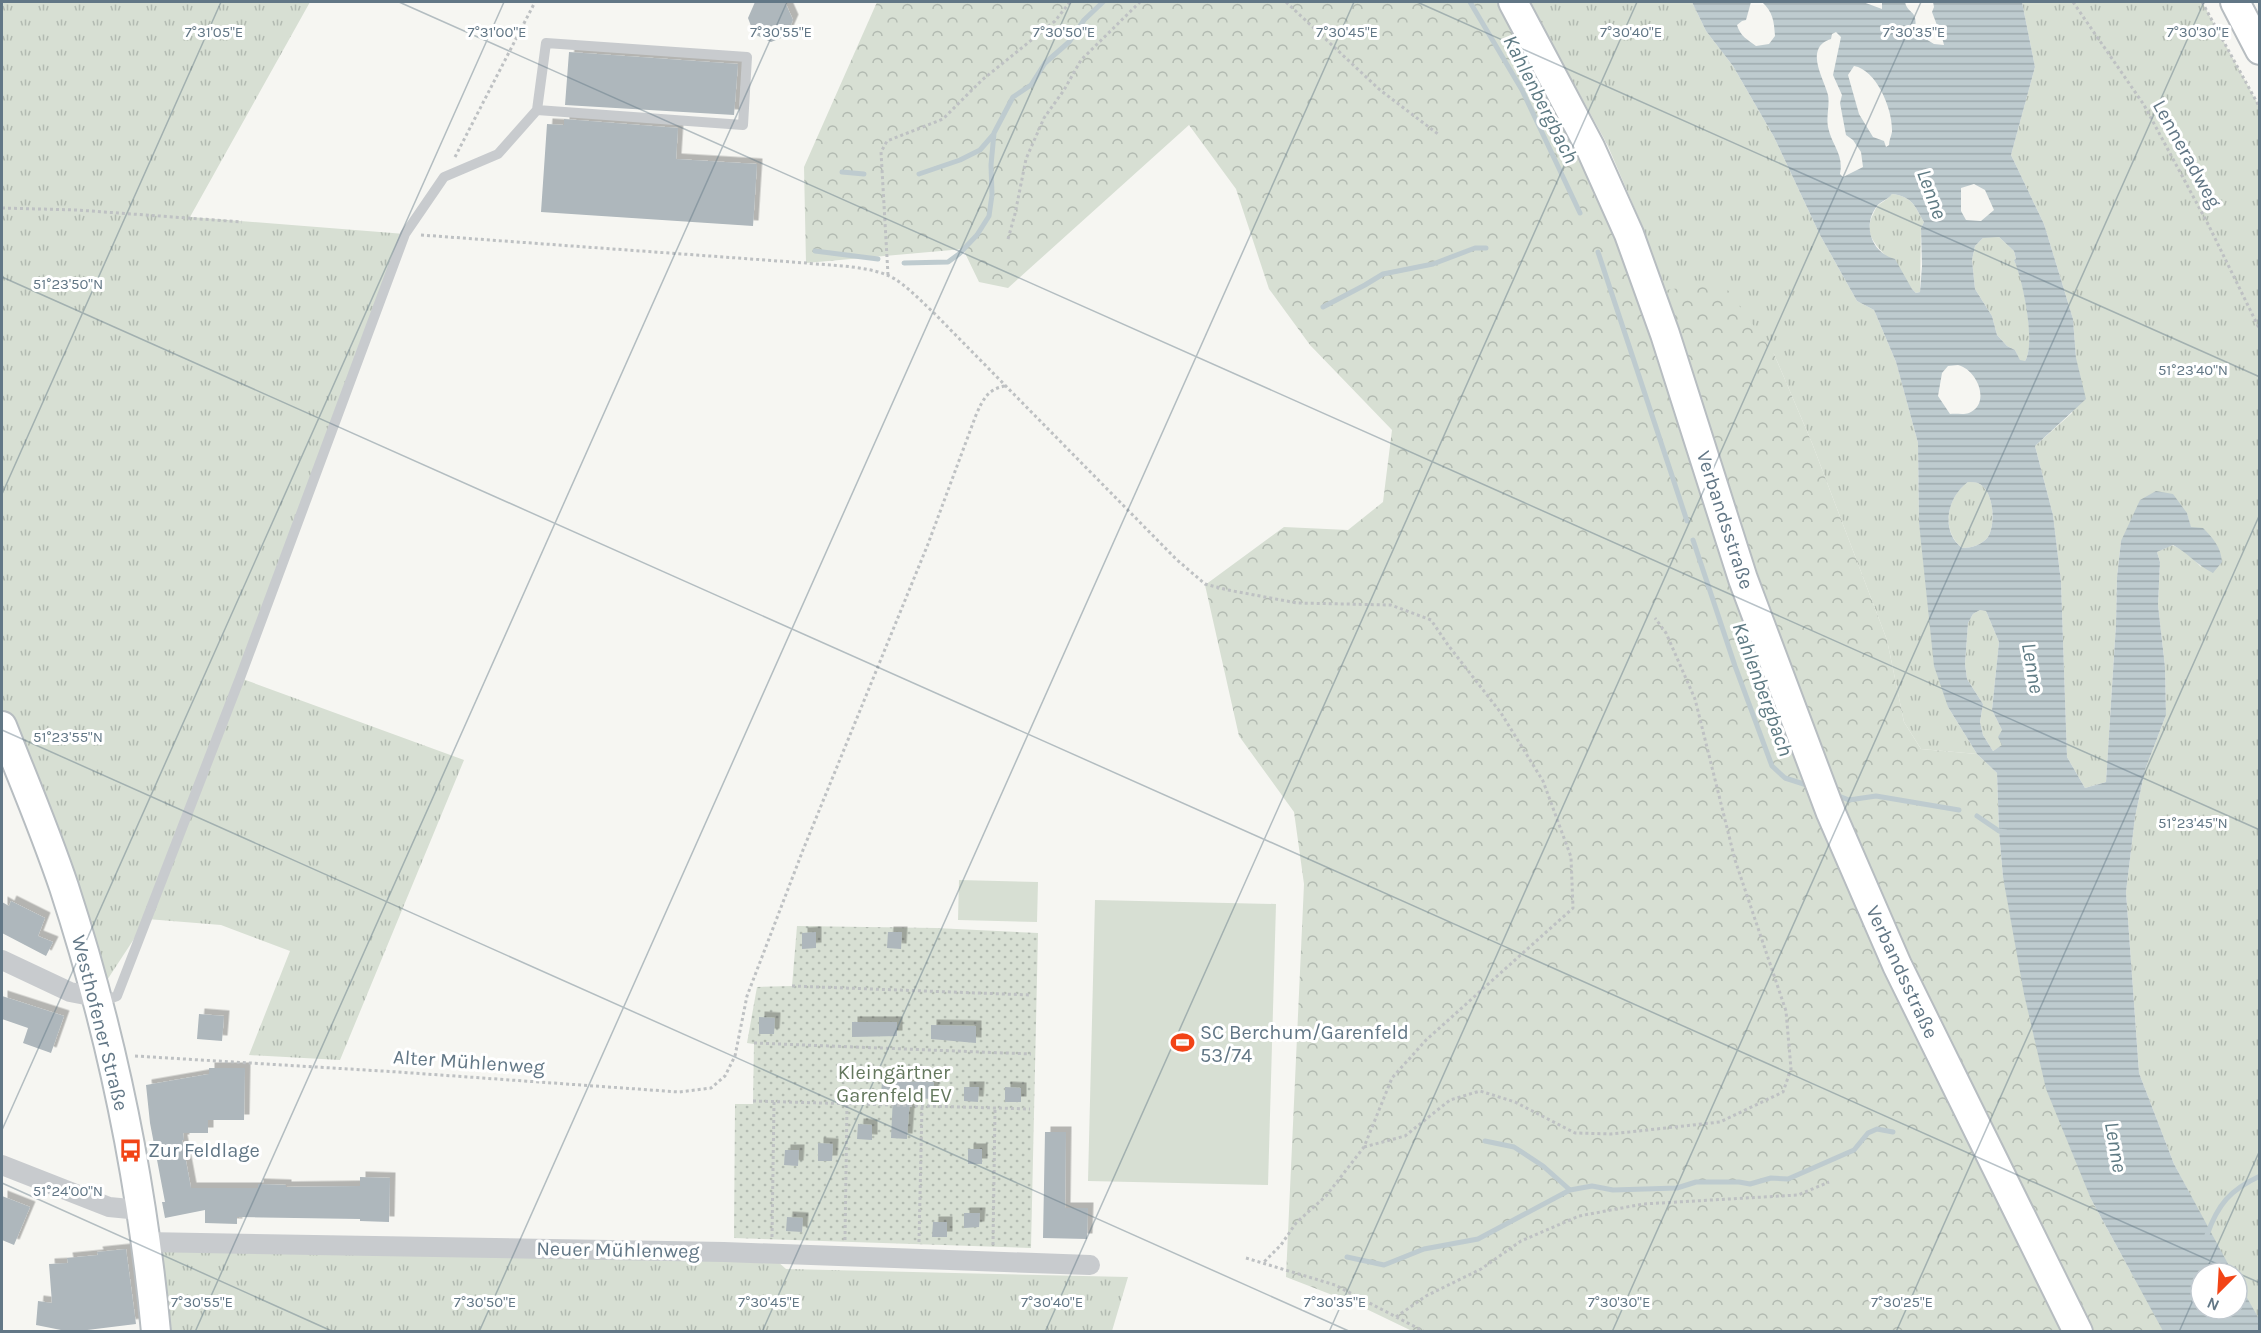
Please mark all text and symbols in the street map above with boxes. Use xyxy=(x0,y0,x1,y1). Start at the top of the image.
text: 7°31'05"E xyxy=(185,23,243,41)
text: 7°31'00"E xyxy=(468,23,526,41)
text: 7°30'55"E xyxy=(750,23,812,41)
text: 7°30'50"E xyxy=(1033,23,1095,41)
text: 7°30'45"E xyxy=(1316,23,1378,41)
text: 7°30'40"E xyxy=(1600,23,1662,41)
text: 7°30'35"E xyxy=(1883,23,1945,41)
text: 7°30'30"E xyxy=(2167,23,2229,41)
water label: Kahlenbergbach xyxy=(1498,31,1584,167)
street label: Lenneradweg xyxy=(2148,96,2226,212)
water label: Lenne xyxy=(1912,166,1952,222)
text: 51°23'50"N xyxy=(33,275,103,293)
text: 51°23'40"N xyxy=(2158,361,2228,379)
street label: Verbandsstraße xyxy=(1692,448,1758,592)
water label: Kahlenbergbach xyxy=(1728,619,1798,759)
water label: Lenne xyxy=(2017,641,2049,696)
text: 51°23'55"N xyxy=(33,728,103,746)
text: 51°23'45"N xyxy=(2158,814,2228,832)
street label: Verbandsstraße xyxy=(1861,902,1943,1042)
street label: Westhofener Straße xyxy=(67,933,133,1113)
place label: SC Berchum/Garenfeld 53/74 xyxy=(1200,1021,1409,1067)
sports icon: SC Berchum/Garenfeld 53/74 xyxy=(1169,1030,1195,1056)
street label: Alter Mühlenweg xyxy=(392,1045,546,1079)
park label: Kleingärtner Garenfeld EV xyxy=(836,1061,952,1107)
water label: Lenne xyxy=(2100,1120,2132,1175)
bus stop icon: Zur Feldlage xyxy=(117,1137,143,1163)
place label: Zur Feldlage xyxy=(148,1139,260,1162)
text: 51°24'00"N xyxy=(33,1182,103,1200)
street label: Neuer Mühlenweg xyxy=(536,1237,700,1263)
north arrow xyxy=(2189,1261,2249,1321)
text: 7°30'55"E xyxy=(171,1293,233,1311)
text: 7°30'50"E xyxy=(454,1293,516,1311)
text: 7°30'45"E xyxy=(738,1293,800,1311)
text: 7°30'40"E xyxy=(1021,1293,1083,1311)
text: 7°30'35"E xyxy=(1304,1293,1366,1311)
text: 7°30'30"E xyxy=(1588,1293,1650,1311)
text: 7°30'25"E xyxy=(1871,1293,1933,1311)
text: N xyxy=(2204,1293,2222,1315)

